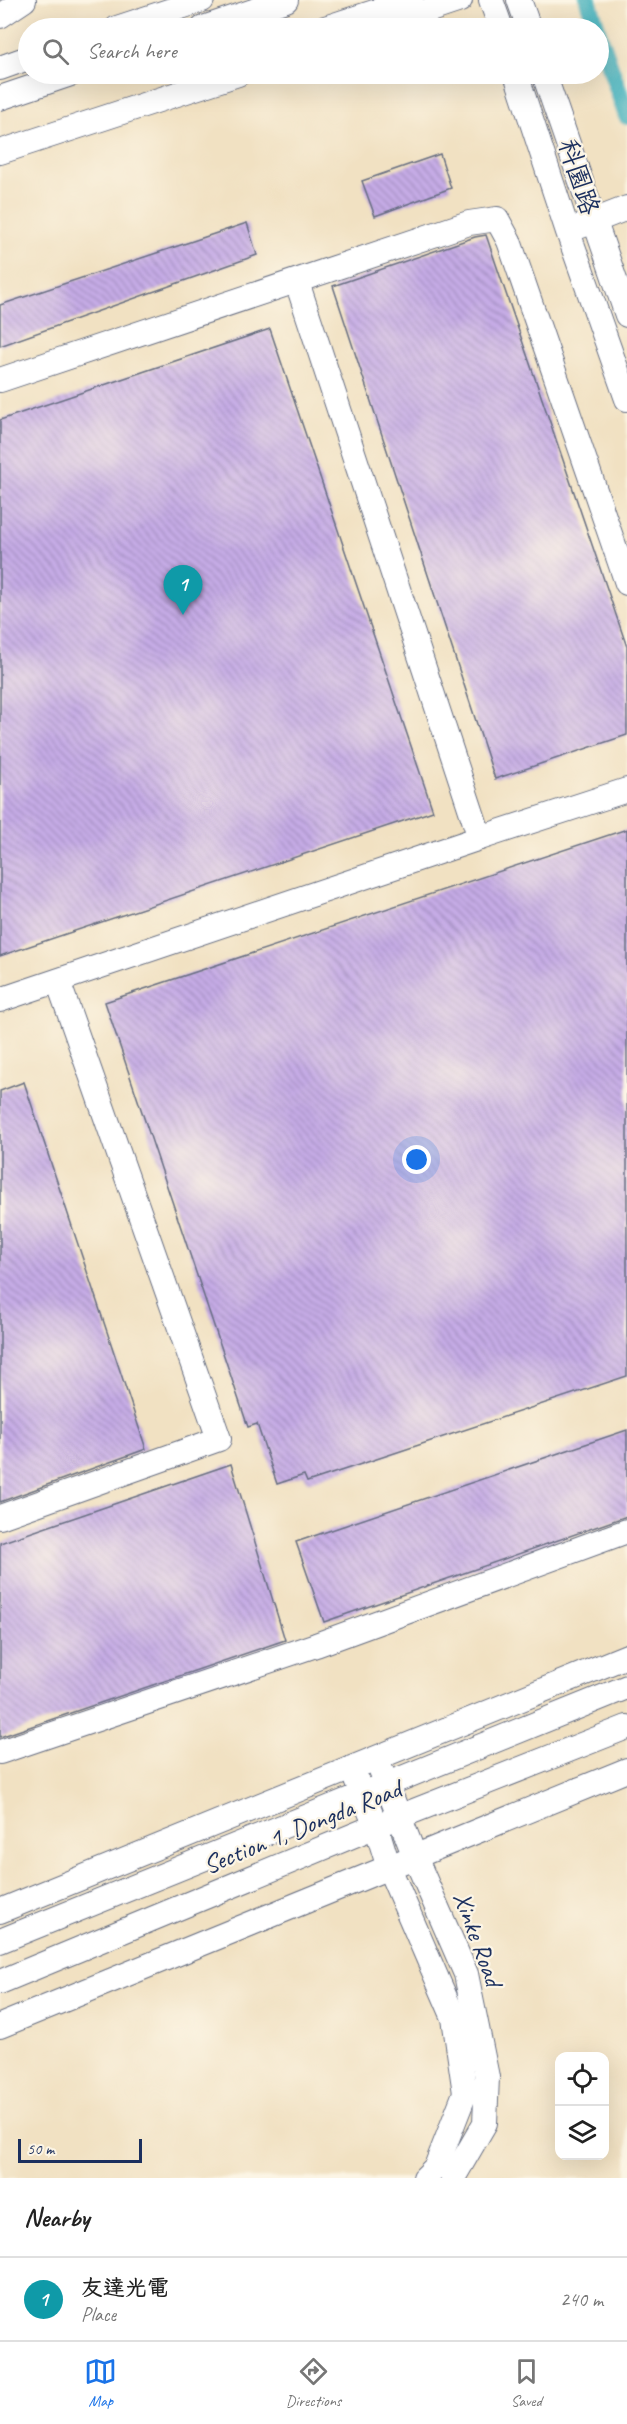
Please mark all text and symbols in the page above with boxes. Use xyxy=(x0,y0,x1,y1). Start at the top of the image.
search box xyxy=(18,18,609,84)
icon: search xyxy=(39,35,72,68)
text: Search here xyxy=(87,37,177,65)
street label: 科園路 xyxy=(551,135,607,219)
pin: 1 xyxy=(164,566,202,615)
your location xyxy=(402,1145,431,1174)
street label: Section 1, Dongda Road xyxy=(198,1771,409,1882)
street label: Xinke Road xyxy=(446,1887,512,1994)
map controls xyxy=(555,2052,609,2160)
button: locate xyxy=(555,2052,609,2106)
button: layers xyxy=(555,2106,609,2160)
scale bar xyxy=(18,2136,142,2164)
text: 50 m xyxy=(27,2139,54,2159)
text: Nearby xyxy=(24,2201,89,2234)
text: 友達光電 xyxy=(81,2274,169,2302)
text: 1 xyxy=(39,2287,48,2312)
text: 240 m xyxy=(560,2287,603,2312)
text: Place xyxy=(81,2302,116,2327)
tab: Map xyxy=(84,2355,117,2411)
tab: Directions xyxy=(286,2355,341,2411)
tab: Saved xyxy=(510,2355,543,2411)

